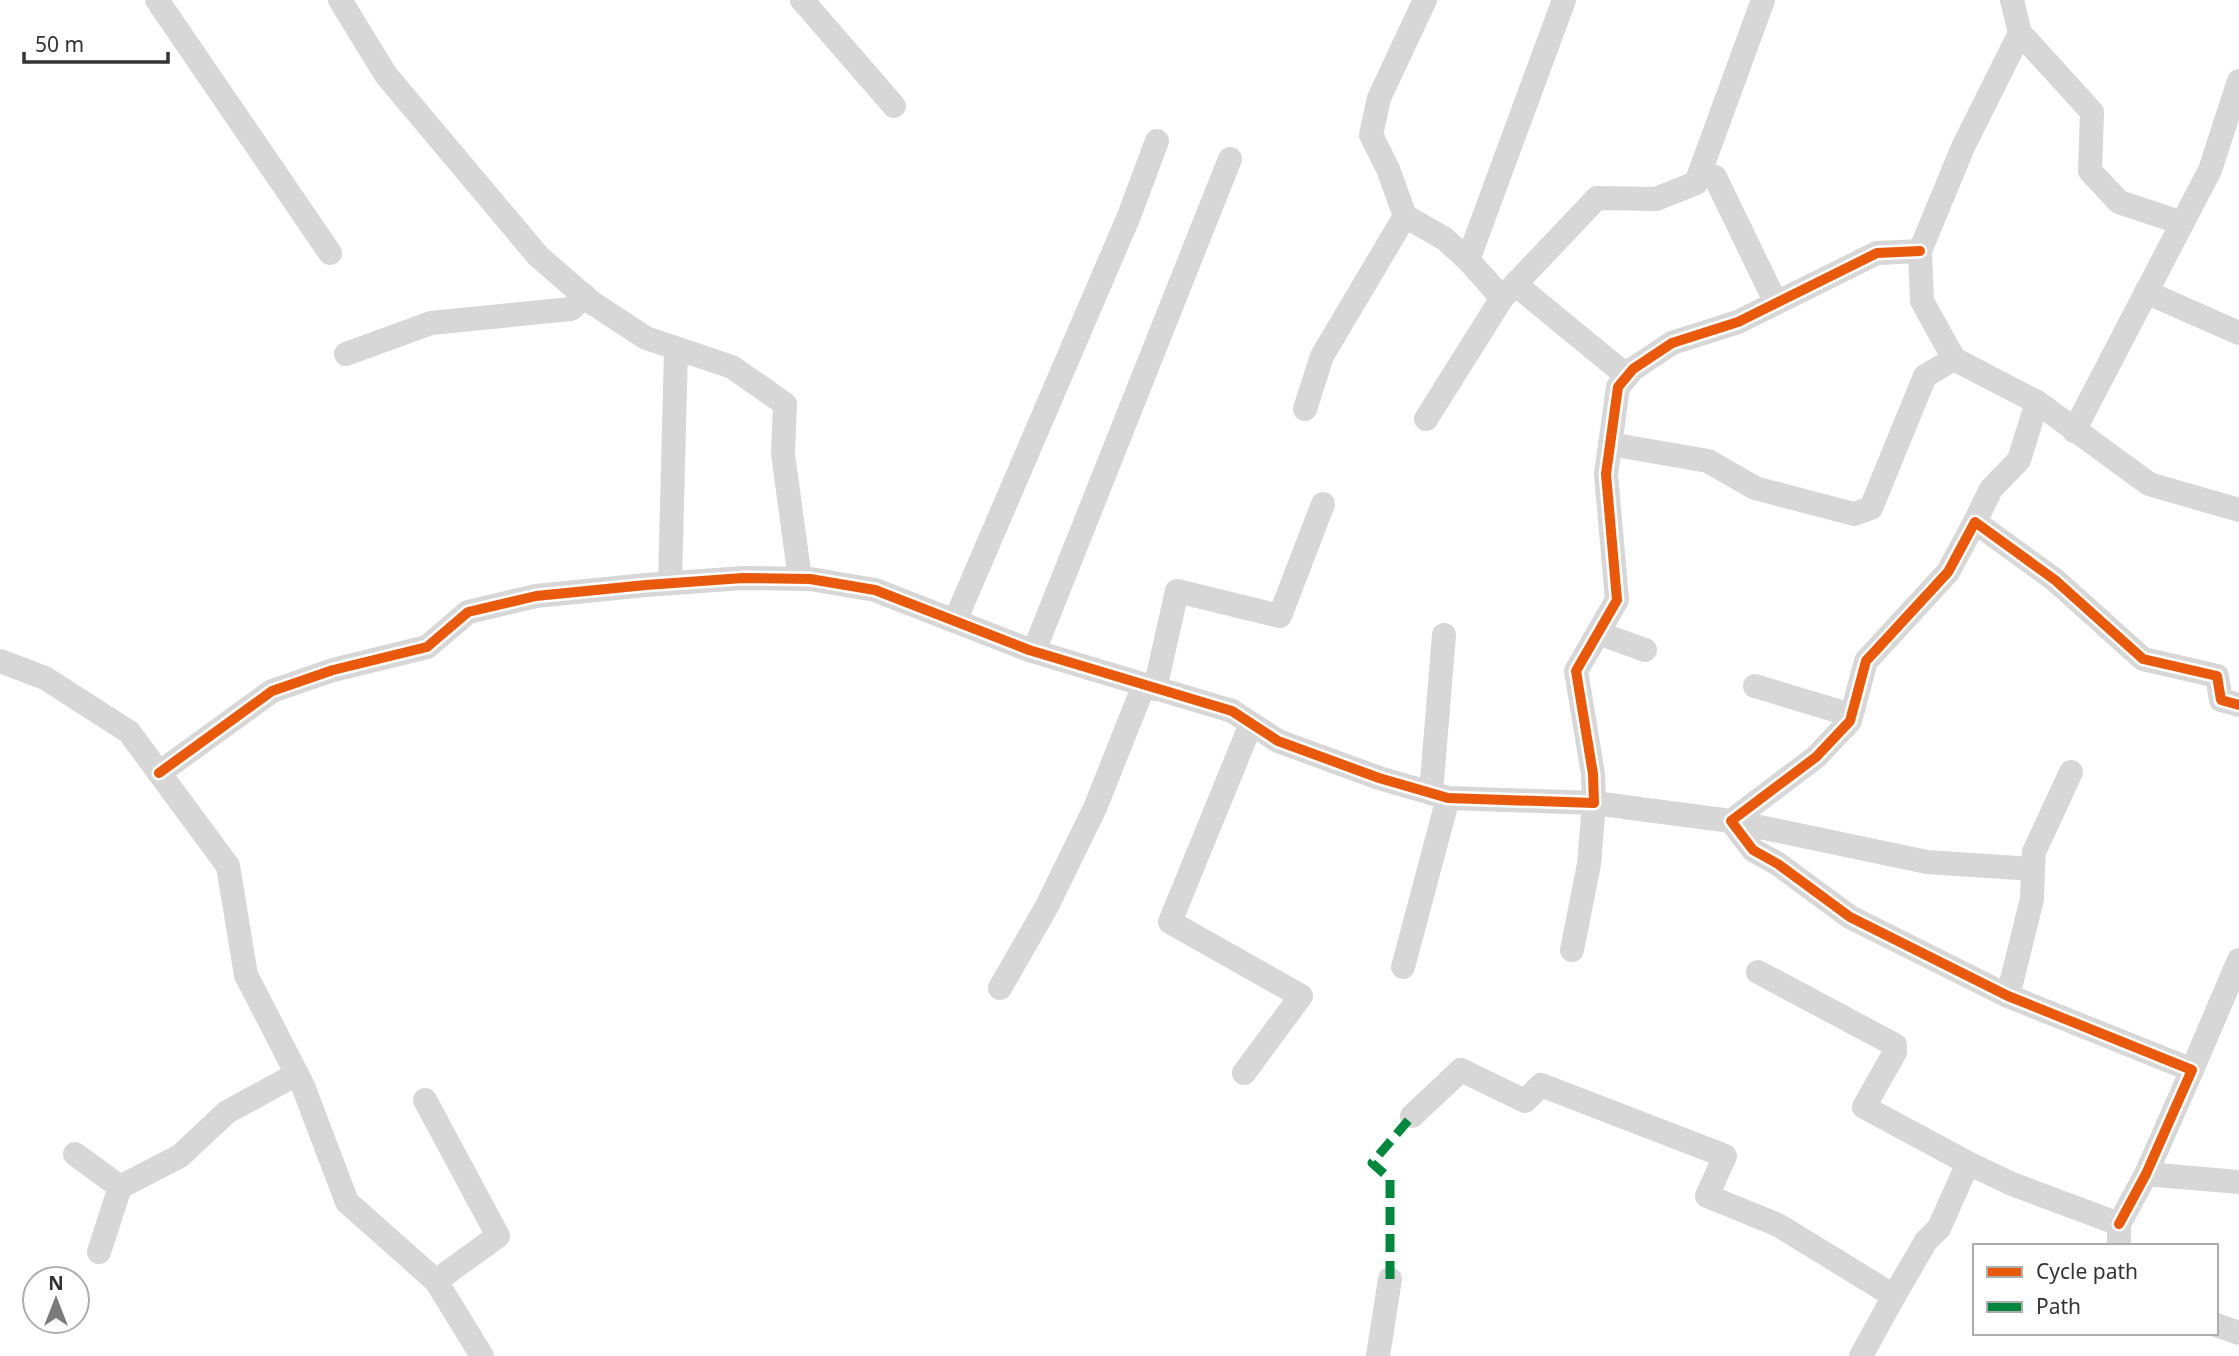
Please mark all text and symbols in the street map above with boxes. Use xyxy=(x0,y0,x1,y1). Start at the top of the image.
scale bar xyxy=(24,21,168,65)
text: 50 m xyxy=(35,30,84,58)
legend xyxy=(1973,1244,2218,1335)
text: Cycle path xyxy=(2036,1257,2138,1285)
north arrow xyxy=(21,1265,91,1335)
text: N xyxy=(48,1270,64,1296)
text: Path xyxy=(2036,1292,2081,1320)

